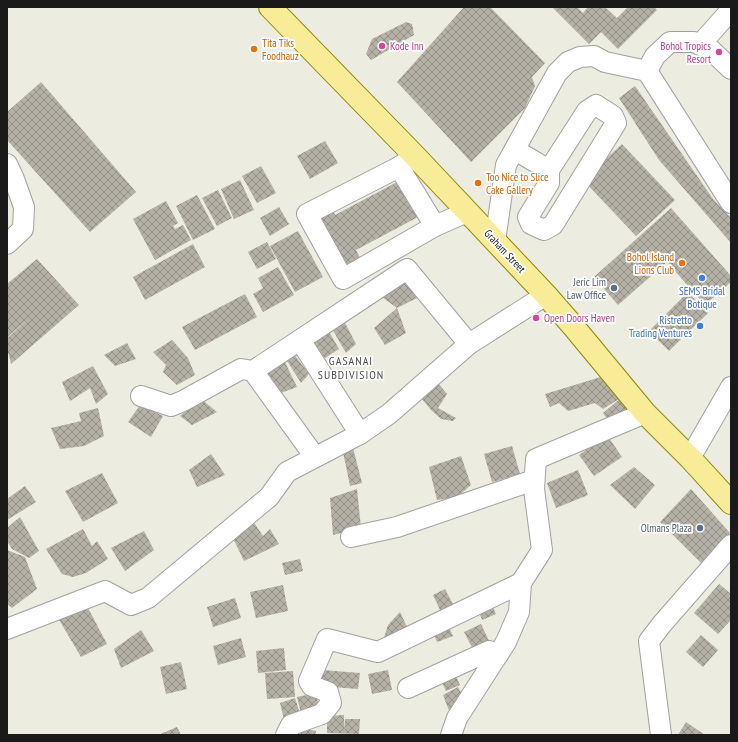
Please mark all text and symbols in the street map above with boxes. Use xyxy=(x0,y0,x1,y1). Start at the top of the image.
place label: Tita Tiks Foodhauz xyxy=(262,36,299,63)
place label: Kode Inn xyxy=(390,39,424,53)
place label: Bohol Tropics Resort xyxy=(660,39,711,66)
marker: Kode Inn xyxy=(377,41,387,51)
marker: Tita Tiks Foodhauz xyxy=(249,44,259,54)
marker: Bohol Tropics Resort xyxy=(714,47,724,57)
place label: Too Nice to Slice Cake Gallery xyxy=(486,170,549,197)
marker: Too Nice to Slice Cake Gallery xyxy=(473,178,483,188)
street label: Graham Street xyxy=(481,226,529,276)
place label: Bohol Island Lions Club xyxy=(627,250,674,277)
marker: Bohol Island Lions Club xyxy=(677,258,687,268)
marker: SEMS Bridal Botique xyxy=(697,273,707,283)
place label: Jeric Lim Law Office xyxy=(567,275,606,302)
marker: Jeric Lim Law Office xyxy=(609,283,619,293)
place label: SEMS Bridal Botique xyxy=(679,284,725,311)
place label: Open Doors Haven xyxy=(544,311,615,325)
marker: Open Doors Haven xyxy=(531,313,541,323)
place label: Ristretto Trading Ventures xyxy=(629,313,692,340)
marker: Ristretto Trading Ventures xyxy=(695,321,705,331)
district label: GASANAI SUBDIVISION xyxy=(318,353,384,382)
place label: Olmans Plaza xyxy=(641,521,692,535)
marker: Olmans Plaza xyxy=(695,523,705,533)

